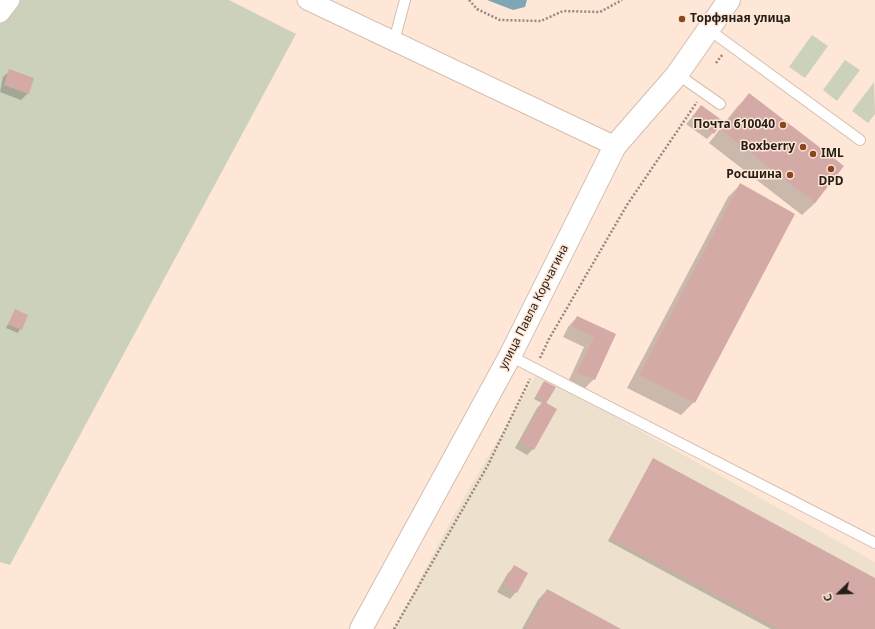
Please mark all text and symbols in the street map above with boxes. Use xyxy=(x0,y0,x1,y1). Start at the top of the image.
place label: Торфяная улица xyxy=(690,12,791,26)
marker: Торфяная улица xyxy=(677,14,687,24)
place label: Почта 610040 xyxy=(693,118,775,132)
marker: Почта 610040 xyxy=(778,120,788,130)
place label: Boxberry xyxy=(740,140,795,154)
marker: Boxberry xyxy=(798,142,808,152)
place label: IML xyxy=(821,147,844,161)
marker: IML xyxy=(808,149,818,159)
marker: DPD xyxy=(826,164,836,174)
place label: Росшина xyxy=(726,168,782,182)
marker: Росшина xyxy=(785,170,795,180)
place label: DPD xyxy=(818,175,844,189)
street label: улица Павла Корчагина xyxy=(496,242,572,372)
north arrow xyxy=(819,573,859,613)
text: С xyxy=(819,592,836,604)

